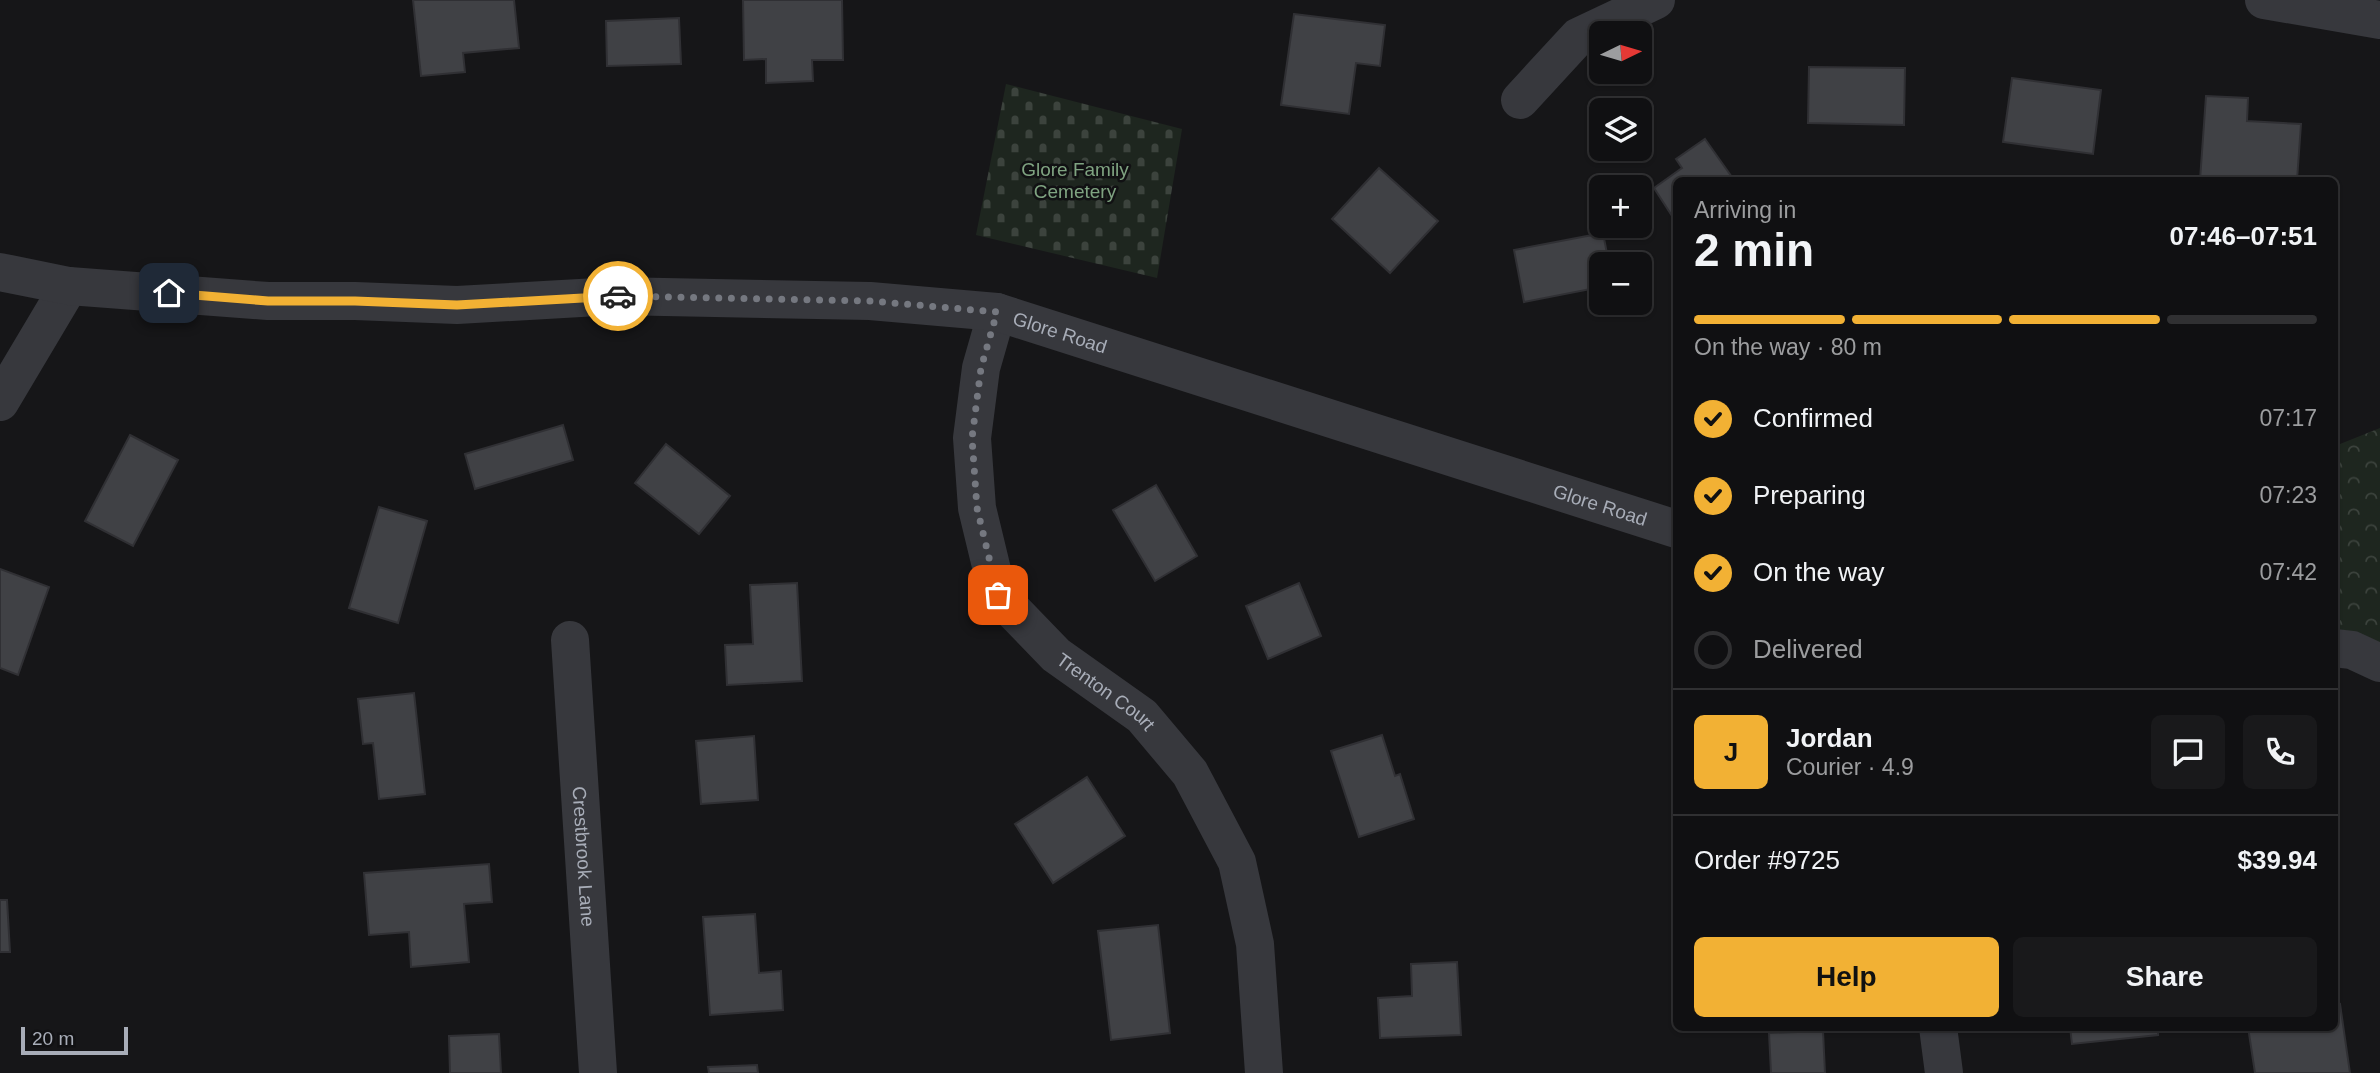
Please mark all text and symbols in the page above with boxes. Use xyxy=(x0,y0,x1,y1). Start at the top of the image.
north arrow xyxy=(1589,21,1652,84)
map controls xyxy=(1589,21,1652,315)
button: layers xyxy=(1589,98,1652,161)
park label: Glore Family Cemetery xyxy=(1021,159,1129,202)
button: + xyxy=(1589,175,1652,238)
text: Arriving in xyxy=(1694,197,1796,223)
text: 07:46–07:51 xyxy=(2170,221,2317,251)
text: 2 min xyxy=(1694,224,1814,276)
button: − xyxy=(1589,252,1652,315)
courier xyxy=(583,261,653,331)
pin xyxy=(139,263,199,323)
icon: home xyxy=(150,274,188,312)
icon: car xyxy=(599,277,637,315)
street label: Glore Road xyxy=(1011,307,1110,357)
text: On the way · 80 m xyxy=(1694,334,1882,360)
icon: check xyxy=(1694,400,1732,438)
text: Confirmed xyxy=(1753,403,1873,433)
text: 07:17 xyxy=(2259,405,2317,431)
icon: check xyxy=(1694,477,1732,515)
street label: Glore Road xyxy=(1551,480,1650,530)
text: Preparing xyxy=(1753,480,1866,510)
text: 07:23 xyxy=(2259,482,2317,508)
icon: check xyxy=(1694,554,1732,592)
text: On the way xyxy=(1753,557,1885,587)
text: 07:42 xyxy=(2259,559,2317,585)
pin xyxy=(968,565,1028,625)
icon: bag xyxy=(979,576,1017,614)
text: Delivered xyxy=(1753,634,1863,664)
street label: Trenton Court xyxy=(1053,649,1160,735)
button: chat xyxy=(2151,715,2225,789)
button: phone xyxy=(2243,715,2317,789)
text: Jordan xyxy=(1786,723,1873,753)
text: J xyxy=(1724,737,1738,767)
text: Courier · 4.9 xyxy=(1786,754,1914,780)
street label: Crestbrook Lane xyxy=(569,786,599,927)
text: Order #9725 xyxy=(1694,845,1840,875)
text: $39.94 xyxy=(2237,845,2317,875)
button: Help xyxy=(1694,937,1999,1017)
button: Share xyxy=(2013,937,2317,1017)
scale bar xyxy=(21,1024,128,1056)
text: 20 m xyxy=(32,1028,74,1049)

